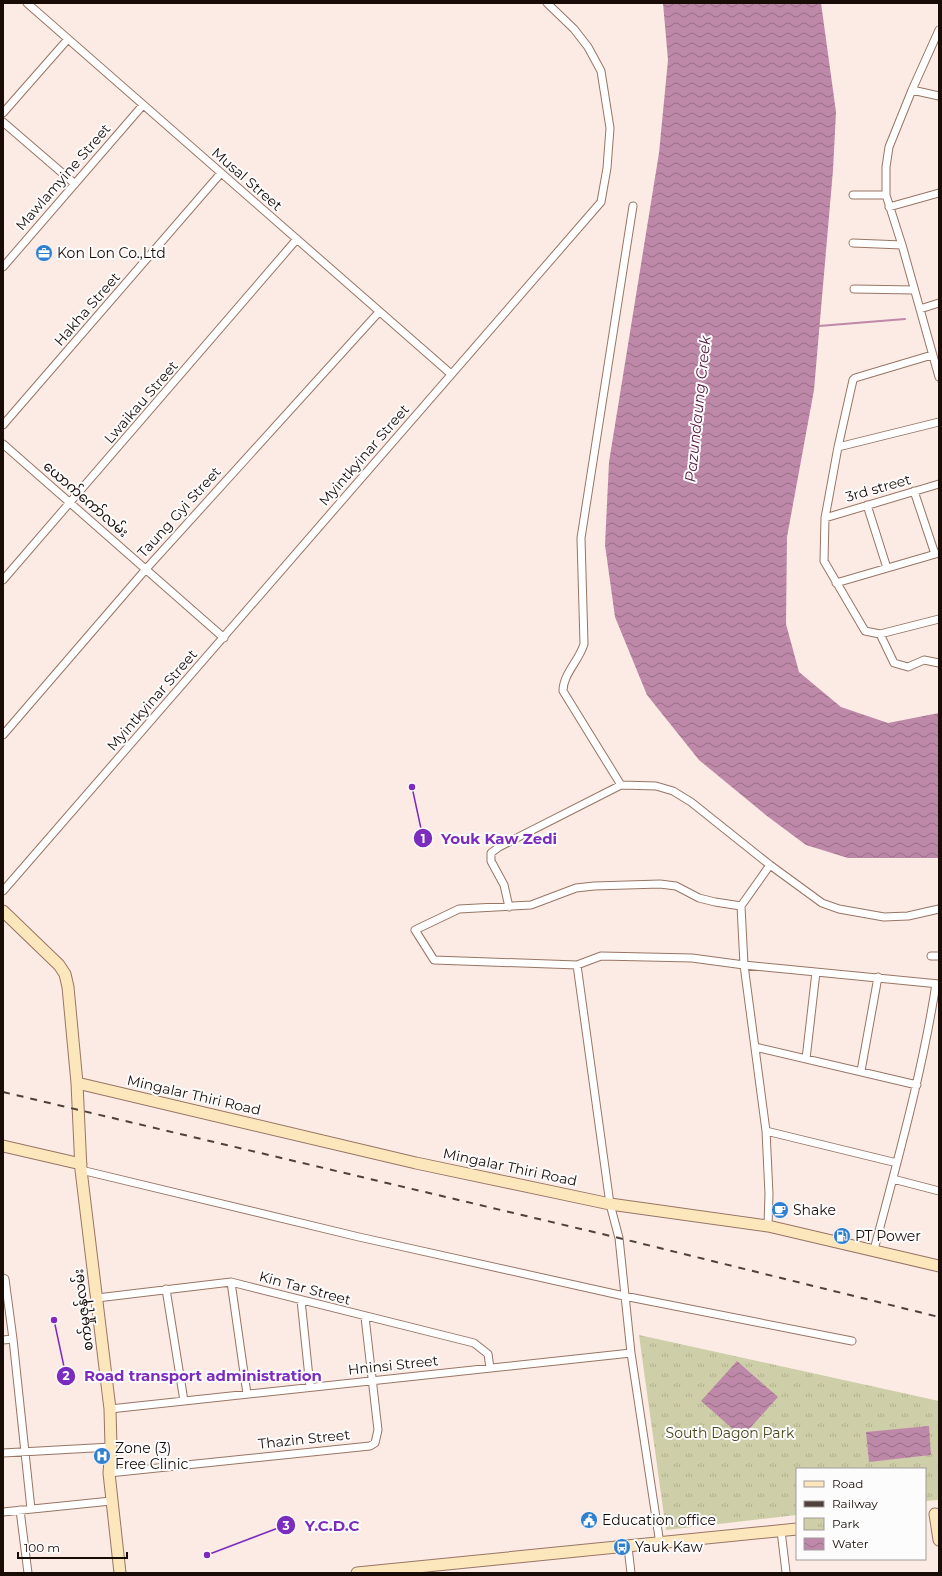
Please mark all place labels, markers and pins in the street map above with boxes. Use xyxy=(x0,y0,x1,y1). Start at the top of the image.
office icon: Kon Lon Co.,Ltd xyxy=(34,243,54,263)
place label: Kon Lon Co.,Ltd xyxy=(57,244,166,262)
callout: Youk Kaw Zedi xyxy=(413,825,565,852)
cafe icon: Shake xyxy=(770,1200,790,1220)
place label: Shake xyxy=(793,1201,836,1219)
fuel station icon: PT Power xyxy=(832,1226,852,1246)
place label: PT Power xyxy=(855,1227,921,1245)
callout: Road transport administration xyxy=(56,1362,330,1389)
place label: Zone (3) Free Clinic xyxy=(115,1439,188,1473)
hospital icon: Zone (3) Free Clinic xyxy=(92,1446,112,1466)
public building icon: Education office xyxy=(579,1510,599,1530)
place label: Education office xyxy=(602,1511,716,1529)
callout: Y.C.D.C xyxy=(276,1512,367,1539)
bus stop icon: Yauk Kaw xyxy=(612,1537,632,1557)
place label: Yauk Kaw xyxy=(635,1538,704,1556)

